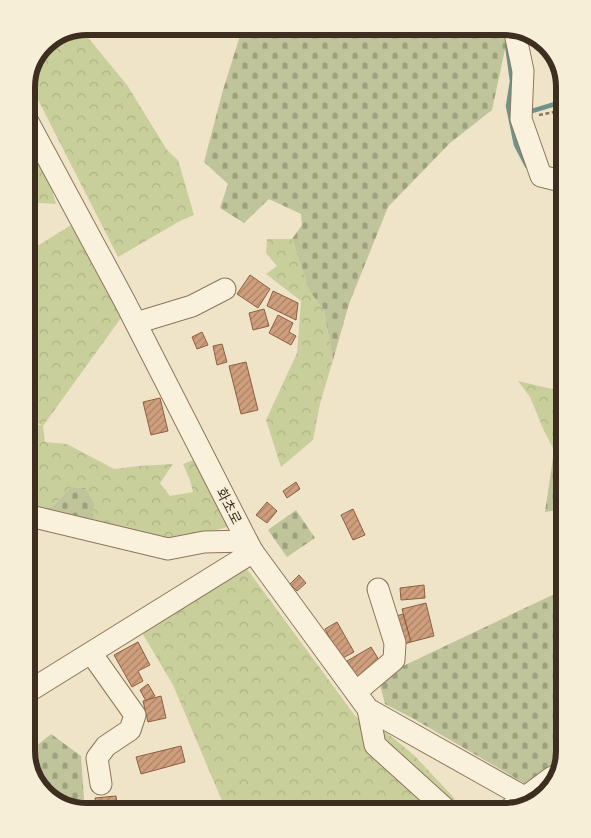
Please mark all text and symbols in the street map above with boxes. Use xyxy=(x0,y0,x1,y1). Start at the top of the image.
street label: 화초로 xyxy=(212,485,246,527)

